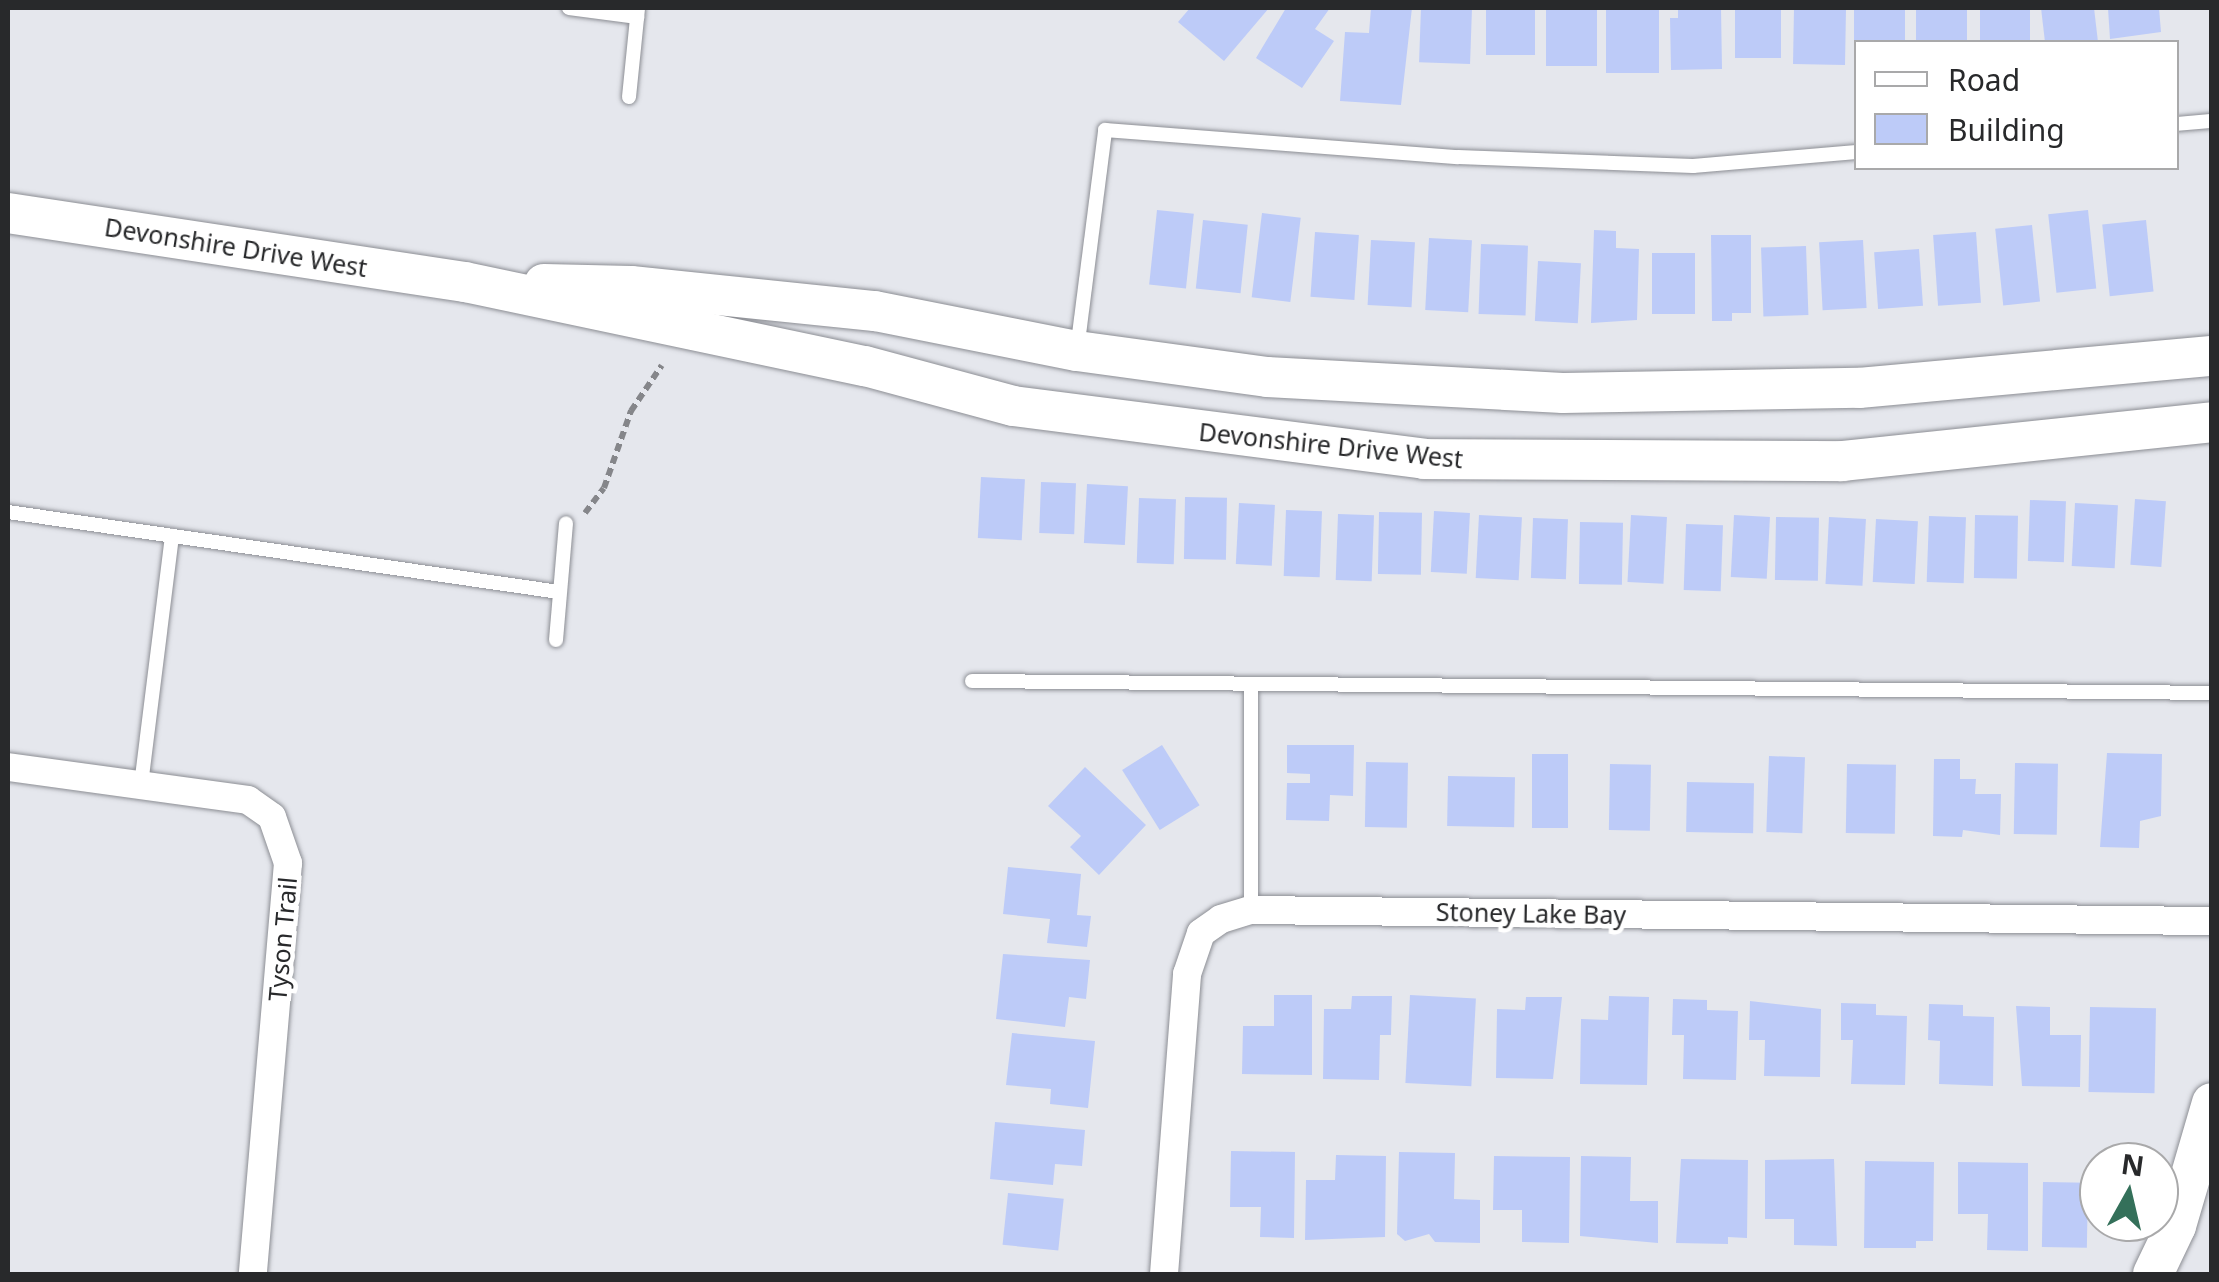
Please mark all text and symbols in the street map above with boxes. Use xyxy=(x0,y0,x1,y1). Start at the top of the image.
legend xyxy=(1854,40,2179,170)
text: Road xyxy=(1948,59,2020,100)
text: Building xyxy=(1948,109,2065,150)
street label: Devonshire Drive West xyxy=(102,211,370,283)
street label: Devonshire Drive West xyxy=(1197,416,1465,474)
street label: Tyson Trail xyxy=(262,876,302,1002)
street label: Stoney Lake Bay xyxy=(1436,896,1626,930)
north arrow xyxy=(2079,1142,2179,1242)
text: N xyxy=(2119,1144,2147,1185)

